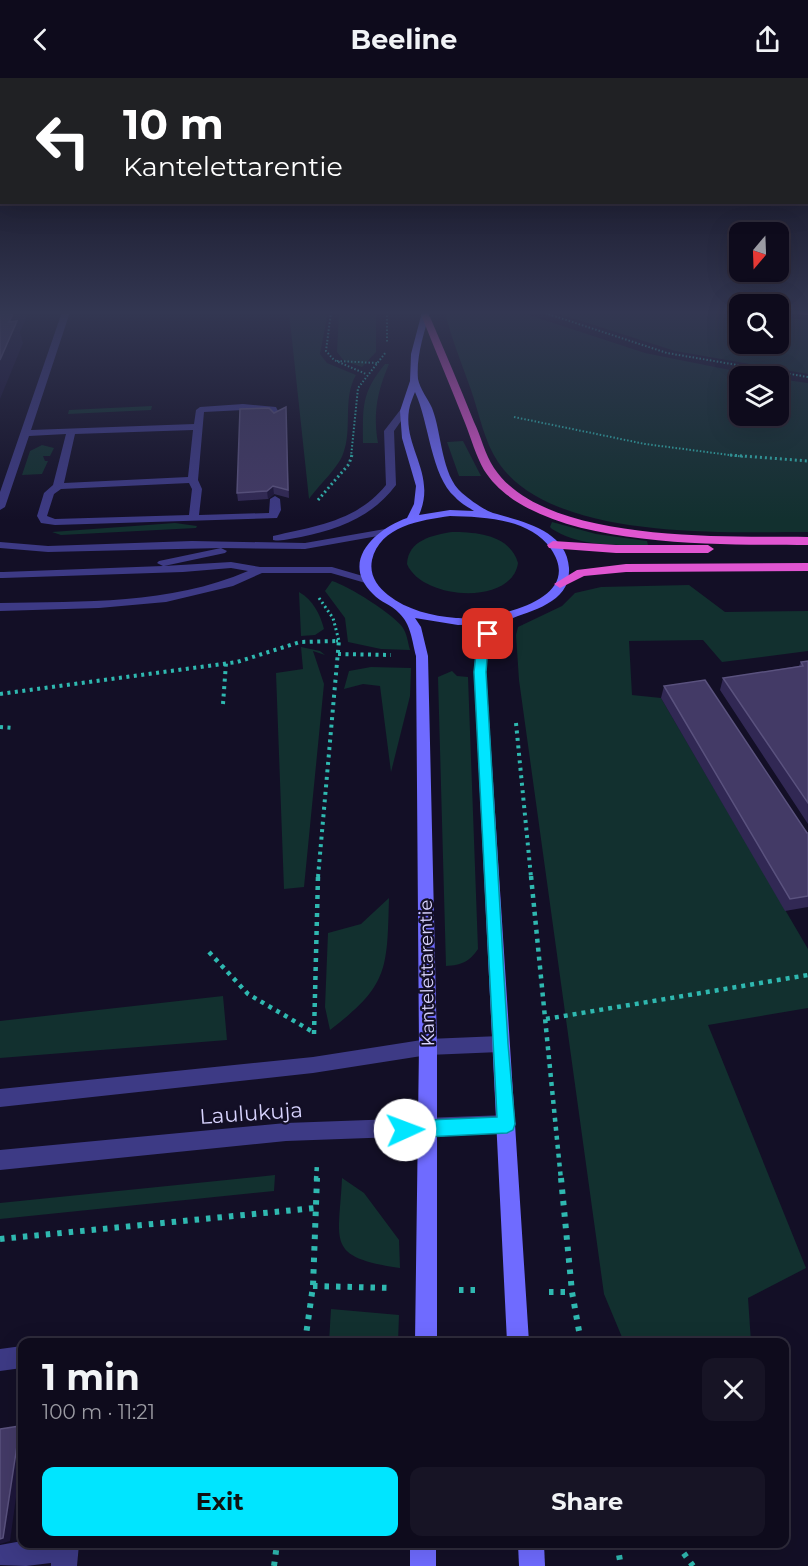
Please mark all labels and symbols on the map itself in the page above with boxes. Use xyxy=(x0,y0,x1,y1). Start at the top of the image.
north arrow xyxy=(729,222,789,282)
pin xyxy=(462,608,513,659)
street label: Kantelettarentie xyxy=(415,899,439,1046)
street label: Laulukuja xyxy=(199,1097,303,1129)
position arrow xyxy=(373,1098,437,1162)

